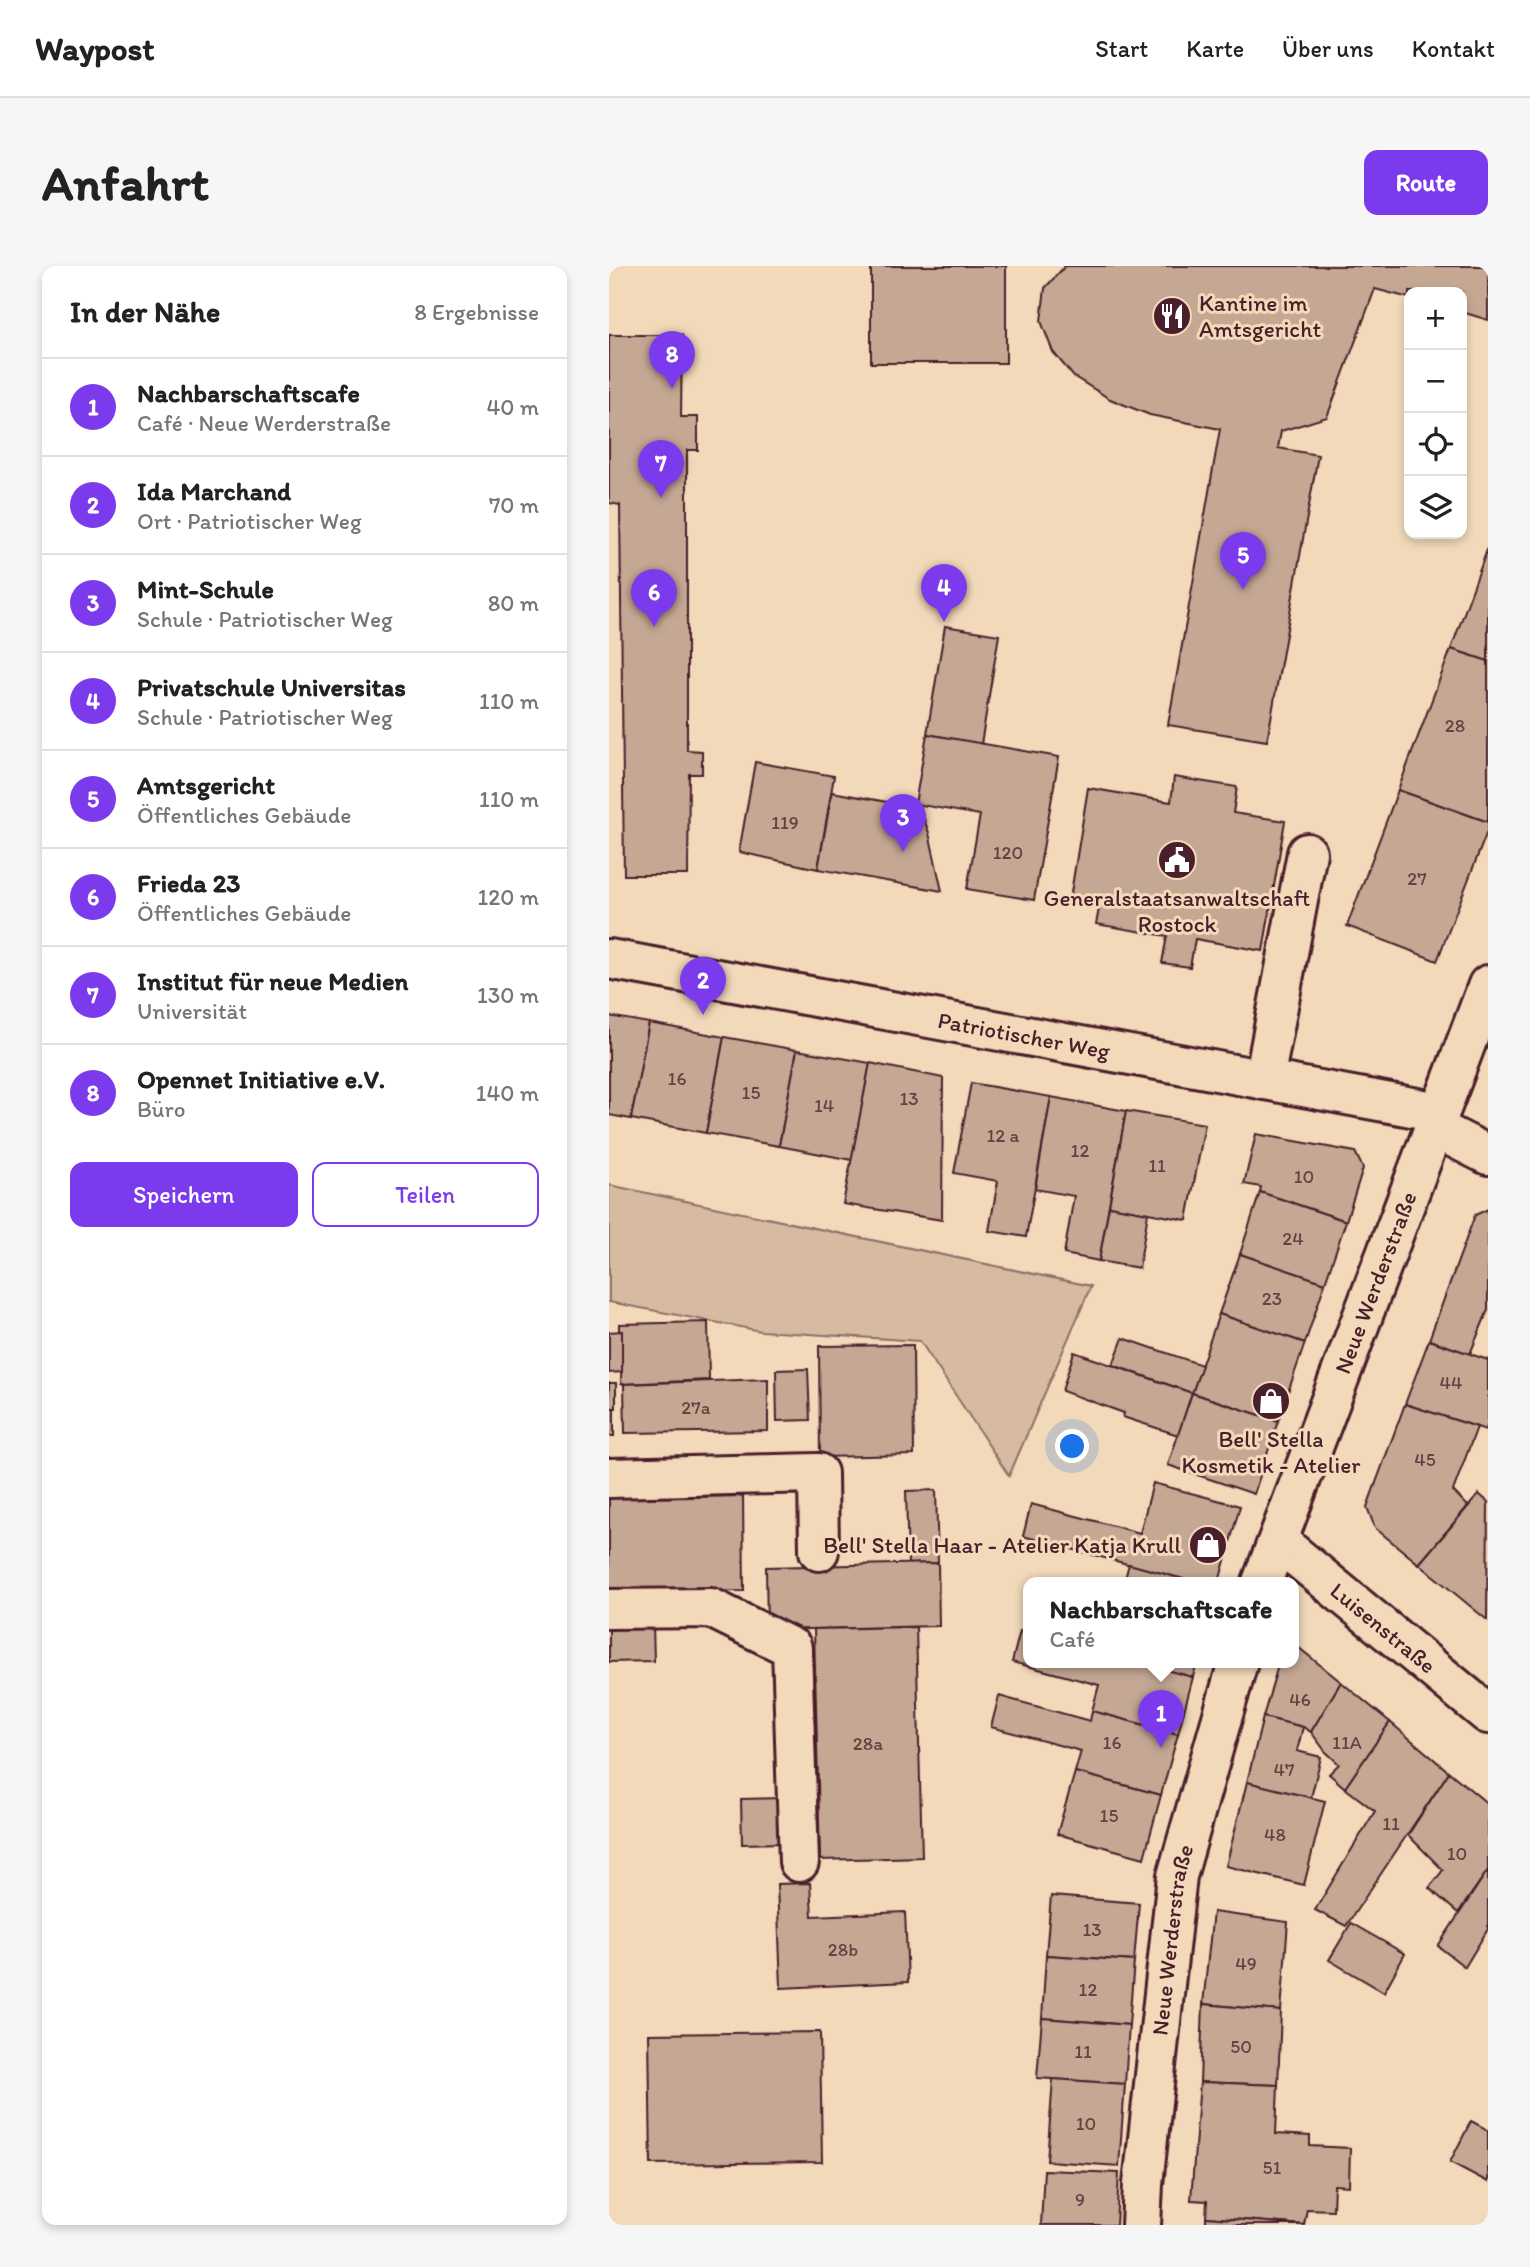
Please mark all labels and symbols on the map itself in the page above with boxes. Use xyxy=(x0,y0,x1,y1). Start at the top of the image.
place label: Kantine im Amtsgericht xyxy=(1199,289,1322,343)
restaurant icon: Kantine im Amtsgericht xyxy=(1151,295,1193,337)
pin: 8 xyxy=(649,331,695,389)
pin: 7 xyxy=(638,440,684,498)
pin: 5 xyxy=(1220,532,1266,590)
pin: 4 xyxy=(921,564,967,622)
pin: 6 xyxy=(631,569,677,627)
house number: 28 xyxy=(1445,714,1465,737)
pin: 3 xyxy=(880,794,926,852)
house number: 119 xyxy=(771,811,799,834)
public building icon: Generalstaatsanwaltschaft Rostock xyxy=(1156,839,1198,881)
house number: 120 xyxy=(993,841,1023,864)
house number: 27 xyxy=(1407,867,1427,890)
place label: Generalstaatsanwaltschaft Rostock xyxy=(1044,884,1311,938)
pin: 2 xyxy=(680,957,726,1015)
street label: Patriotischer Weg xyxy=(936,1006,1113,1065)
house number: 16 xyxy=(668,1067,686,1090)
house number: 15 xyxy=(742,1081,760,1104)
house number: 13 xyxy=(899,1087,919,1110)
house number: 14 xyxy=(814,1094,834,1117)
house number: 12 a xyxy=(987,1124,1020,1147)
house number: 12 xyxy=(1071,1139,1089,1162)
house number: 11 xyxy=(1148,1154,1166,1177)
house number: 10 xyxy=(1294,1165,1314,1188)
street label: Neue Werderstraße xyxy=(1328,1188,1422,1378)
house number: 24 xyxy=(1282,1227,1304,1250)
house number: 23 xyxy=(1262,1287,1282,1310)
house number: 44 xyxy=(1440,1371,1462,1394)
shop icon: Bell' Stella Kosmetik - Atelier xyxy=(1250,1380,1292,1422)
house number: 27a xyxy=(681,1396,711,1419)
place label: Bell' Stella Kosmetik - Atelier xyxy=(1182,1425,1360,1479)
your location xyxy=(1055,1429,1089,1463)
house number: 45 xyxy=(1414,1448,1436,1471)
shop icon: Bell' Stella Haar - Atelier Katja Krull xyxy=(1187,1524,1229,1566)
place label: Bell' Stella Haar - Atelier Katja Krull xyxy=(823,1531,1181,1559)
street label: Luisenstraße xyxy=(1325,1576,1442,1679)
house number: 46 xyxy=(1289,1688,1311,1711)
pin: 1 xyxy=(1138,1690,1184,1748)
house number: 16 xyxy=(1103,1731,1121,1754)
house number: 11A xyxy=(1332,1731,1362,1754)
house number: 28a xyxy=(853,1732,883,1755)
house number: 47 xyxy=(1274,1758,1294,1781)
house number: 15 xyxy=(1100,1804,1118,1827)
house number: 11 xyxy=(1382,1812,1400,1835)
house number: 48 xyxy=(1264,1823,1286,1846)
street label: Neue Werderstraße xyxy=(1146,1841,1199,2037)
house number: 10 xyxy=(1447,1842,1467,1865)
house number: 13 xyxy=(1082,1918,1102,1941)
house number: 28b xyxy=(828,1938,858,1961)
house number: 49 xyxy=(1235,1952,1257,1975)
house number: 12 xyxy=(1079,1978,1097,2001)
house number: 50 xyxy=(1230,2035,1252,2058)
house number: 11 xyxy=(1074,2040,1092,2063)
house number: 10 xyxy=(1076,2112,1096,2135)
house number: 51 xyxy=(1263,2156,1282,2179)
house number: 9 xyxy=(1075,2188,1085,2211)

